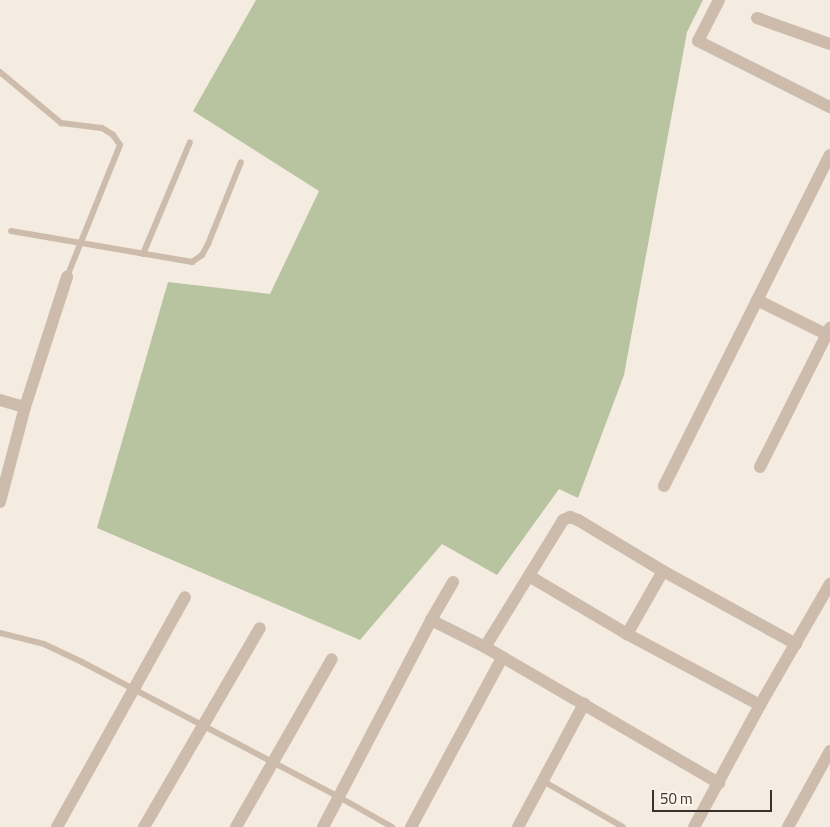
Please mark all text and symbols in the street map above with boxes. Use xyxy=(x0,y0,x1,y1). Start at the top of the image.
scale bar xyxy=(655,780,775,812)
text: 50 m xyxy=(660,787,693,810)

